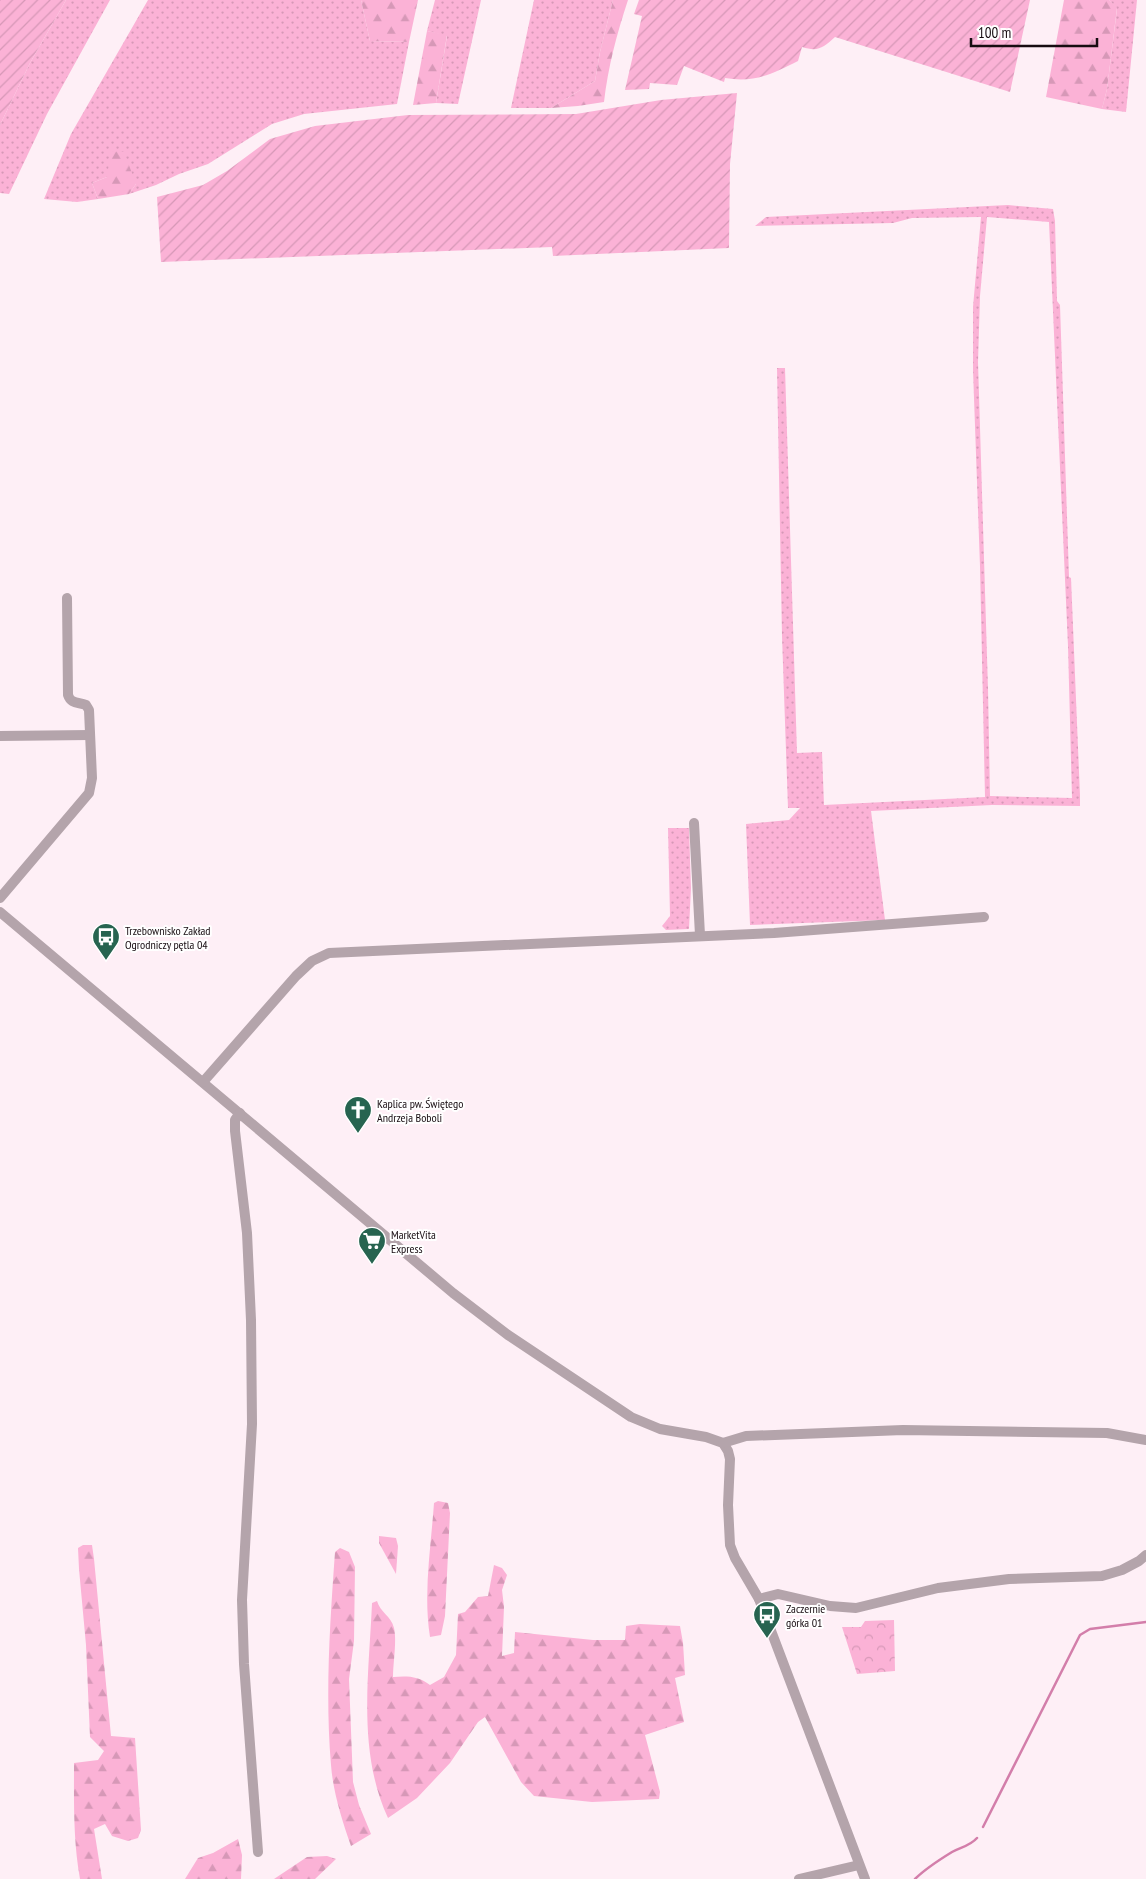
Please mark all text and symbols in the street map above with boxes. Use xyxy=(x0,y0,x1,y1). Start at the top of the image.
scale bar xyxy=(971,15,1097,47)
text: 100 m xyxy=(978,23,1011,42)
bus stop icon: Trzebownisko Zakład Ogrodniczy pętla 04 xyxy=(91,922,121,961)
place label: Trzebownisko Zakład Ogrodniczy pętla 04 xyxy=(125,923,210,952)
church icon: Kaplica pw. Świętego Andrzeja Boboli xyxy=(343,1095,373,1134)
place label: Kaplica pw. Świętego Andrzeja Boboli xyxy=(377,1096,463,1125)
supermarket icon: MarketVita Express xyxy=(357,1226,387,1265)
place label: MarketVita Express xyxy=(391,1227,436,1256)
bus stop icon: Zaczernie górka 01 xyxy=(752,1600,782,1639)
place label: Zaczernie górka 01 xyxy=(786,1601,825,1630)

